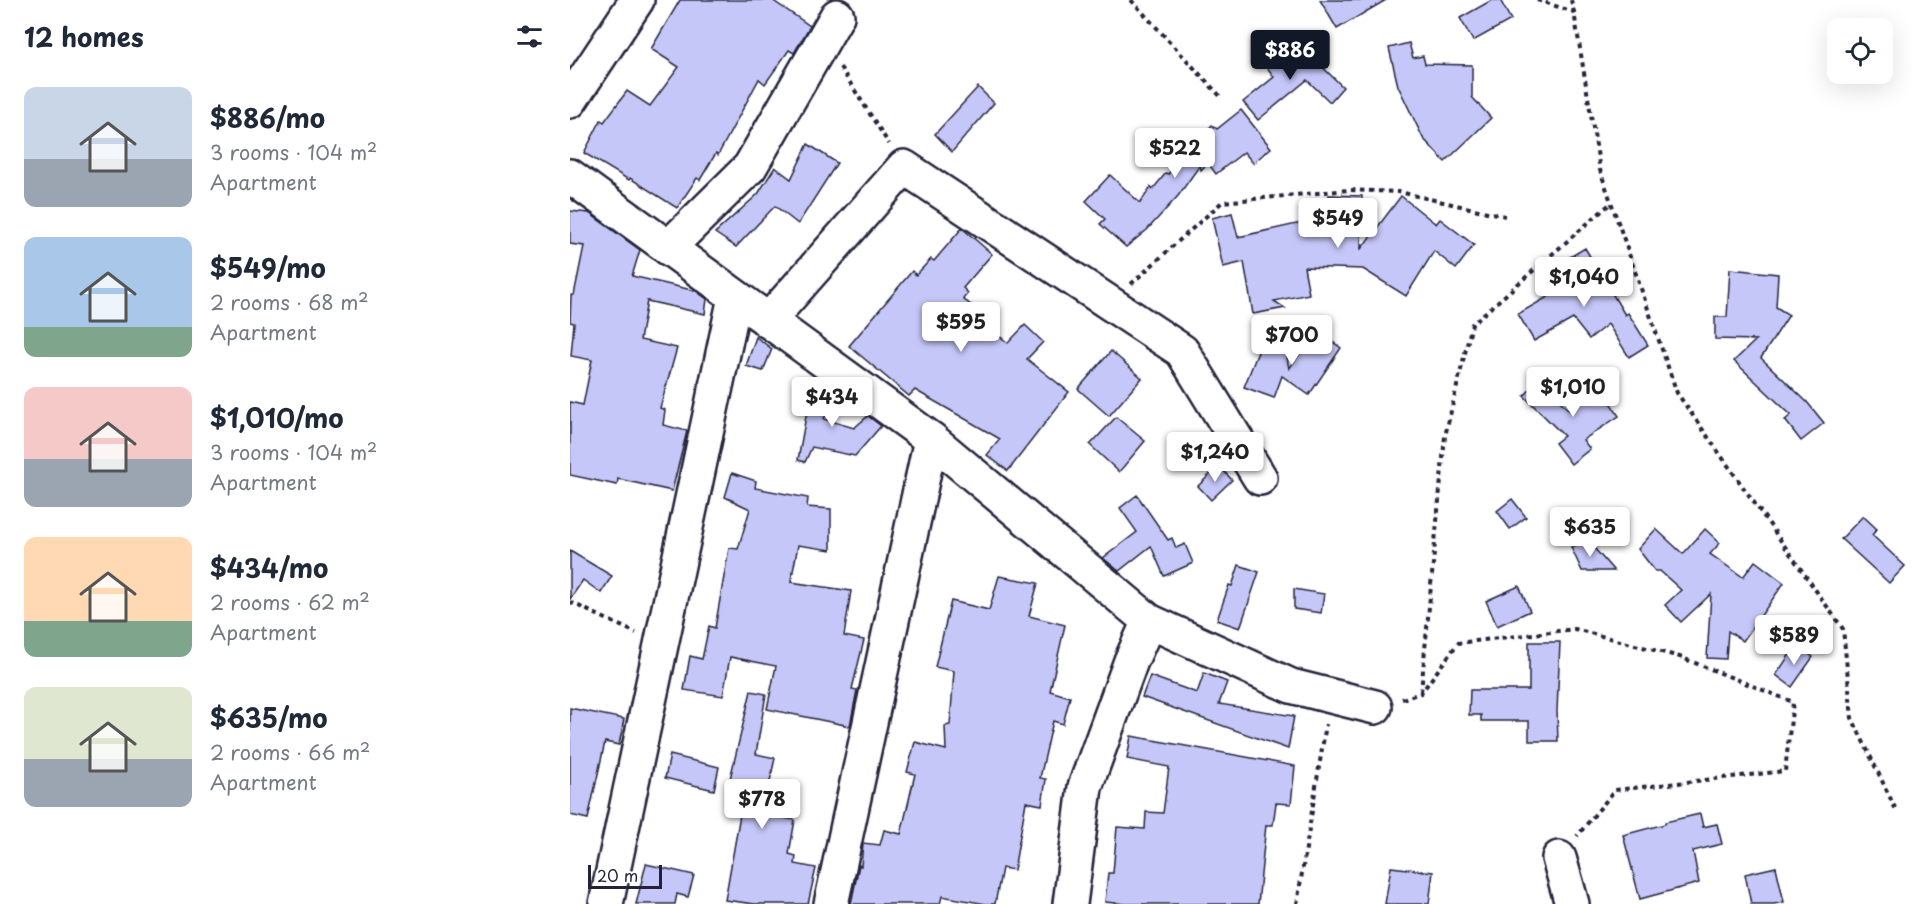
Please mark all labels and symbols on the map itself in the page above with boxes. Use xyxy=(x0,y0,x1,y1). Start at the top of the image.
pin: $886 xyxy=(1254,30,1326,81)
pin: $522 xyxy=(1139,128,1211,179)
pin: $549 xyxy=(1302,198,1374,249)
pin: $1,040 xyxy=(1535,257,1633,308)
pin: $595 xyxy=(925,302,997,353)
pin: $700 xyxy=(1256,315,1328,366)
pin: $1,010 xyxy=(1524,367,1622,418)
pin: $434 xyxy=(796,377,868,428)
pin: $1,240 xyxy=(1166,432,1264,483)
pin: $635 xyxy=(1554,507,1626,558)
pin: $589 xyxy=(1758,615,1830,666)
pin: $778 xyxy=(726,779,798,830)
scale bar xyxy=(588,862,662,890)

